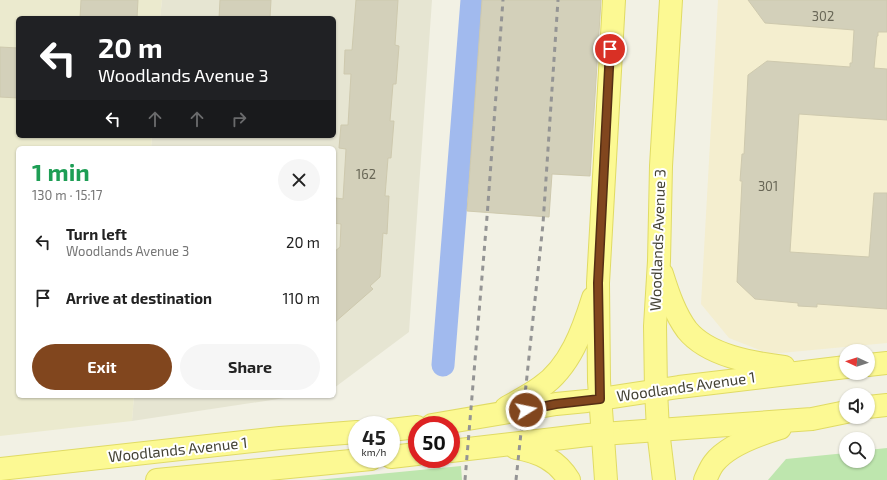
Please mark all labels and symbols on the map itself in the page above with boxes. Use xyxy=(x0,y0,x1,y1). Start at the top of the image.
house number: 302 xyxy=(812,8,834,24)
pin xyxy=(593,32,627,66)
house number: 162 xyxy=(356,166,376,182)
street label: Woodlands Avenue 3 xyxy=(646,169,668,311)
house number: 301 xyxy=(758,178,778,194)
north arrow xyxy=(839,344,875,380)
street label: Woodlands Avenue 1 xyxy=(615,367,756,405)
position arrow xyxy=(505,389,547,431)
speed limit sign: 50 xyxy=(408,416,460,468)
street label: Woodlands Avenue 1 xyxy=(107,433,248,465)

